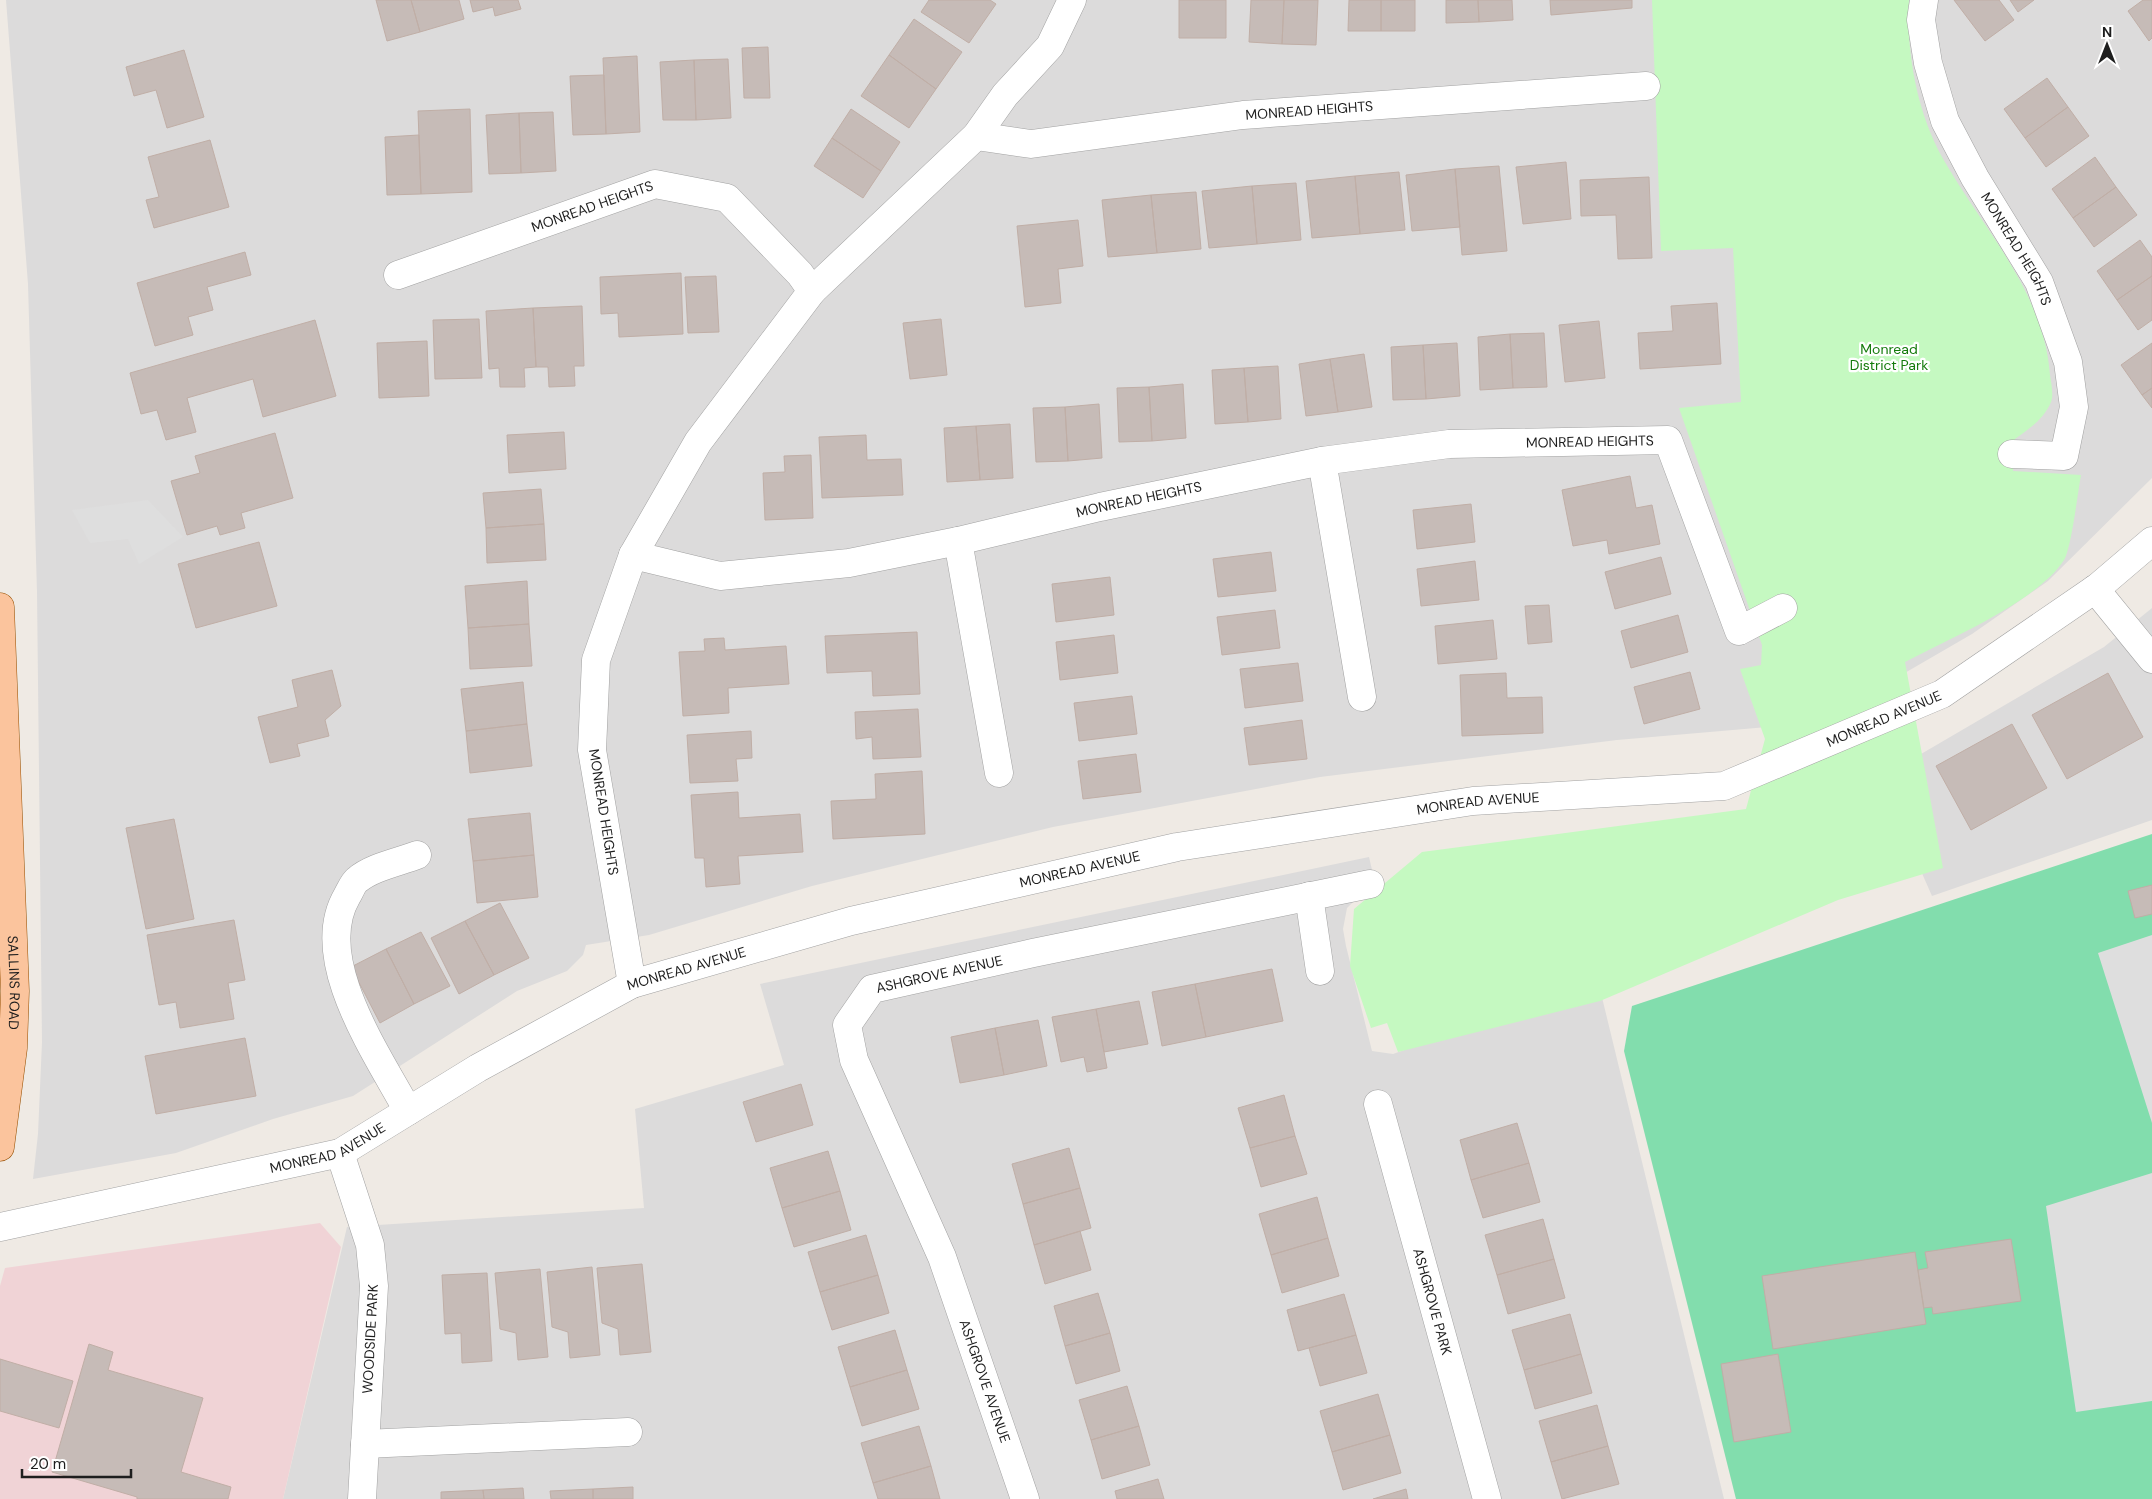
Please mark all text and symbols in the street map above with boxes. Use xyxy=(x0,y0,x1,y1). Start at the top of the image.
north arrow xyxy=(2082,20,2132,70)
text: N xyxy=(2102,23,2112,41)
street label: MONREAD HEIGHTS xyxy=(1245,97,1374,124)
street label: MONREAD HEIGHTS xyxy=(529,176,655,236)
street label: MONREAD HEIGHTS xyxy=(1977,189,2056,308)
park label: Monread District Park xyxy=(1850,340,1928,374)
street label: MONREAD HEIGHTS xyxy=(1526,431,1654,452)
street label: MONREAD HEIGHTS xyxy=(1074,477,1203,521)
street label: MONREAD AVENUE xyxy=(1823,686,1944,751)
street label: MONREAD HEIGHTS xyxy=(585,747,623,877)
street label: MONREAD AVENUE xyxy=(1415,788,1540,819)
street label: MONREAD AVENUE xyxy=(1018,847,1142,891)
street label: SALLINS ROAD xyxy=(4,935,24,1030)
street label: MONREAD AVENUE xyxy=(625,943,748,994)
street label: ASHGROVE AVENUE xyxy=(874,951,1004,997)
street label: MONREAD AVENUE xyxy=(268,1118,389,1177)
street label: ASHGROVE PARK xyxy=(1409,1246,1456,1357)
street label: WOODSIDE PARK xyxy=(358,1284,382,1394)
street label: ASHGROVE AVENUE xyxy=(955,1317,1015,1445)
scale bar xyxy=(22,1446,131,1478)
text: 20 m xyxy=(30,1454,66,1474)

